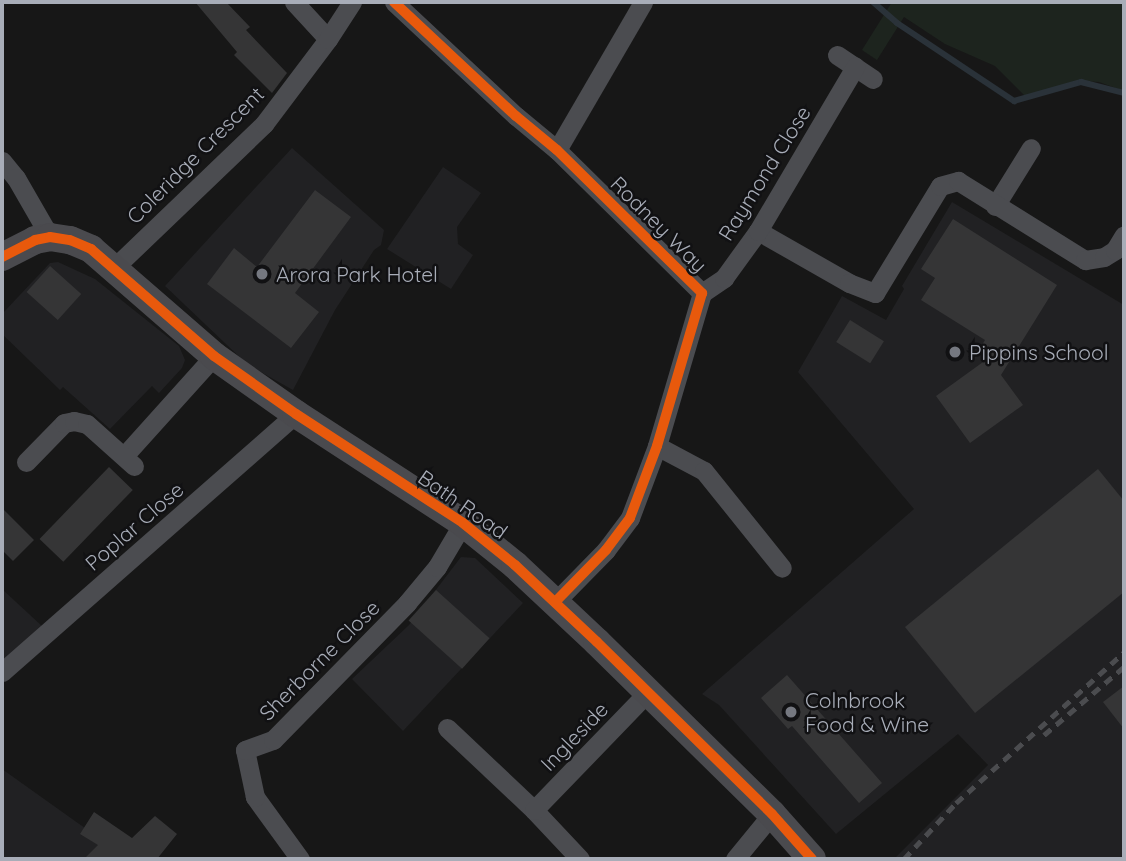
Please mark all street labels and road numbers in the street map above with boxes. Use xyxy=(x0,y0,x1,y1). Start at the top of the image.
street label: Coleridge Crescent xyxy=(121,81,269,229)
street label: Raymond Close xyxy=(713,101,815,245)
street label: Rodney Way xyxy=(606,171,712,277)
street label: Bath Road xyxy=(413,464,513,544)
street label: Poplar Close xyxy=(80,477,188,575)
street label: Sherborne Close xyxy=(254,595,384,725)
street label: Ingleside xyxy=(535,696,613,776)

